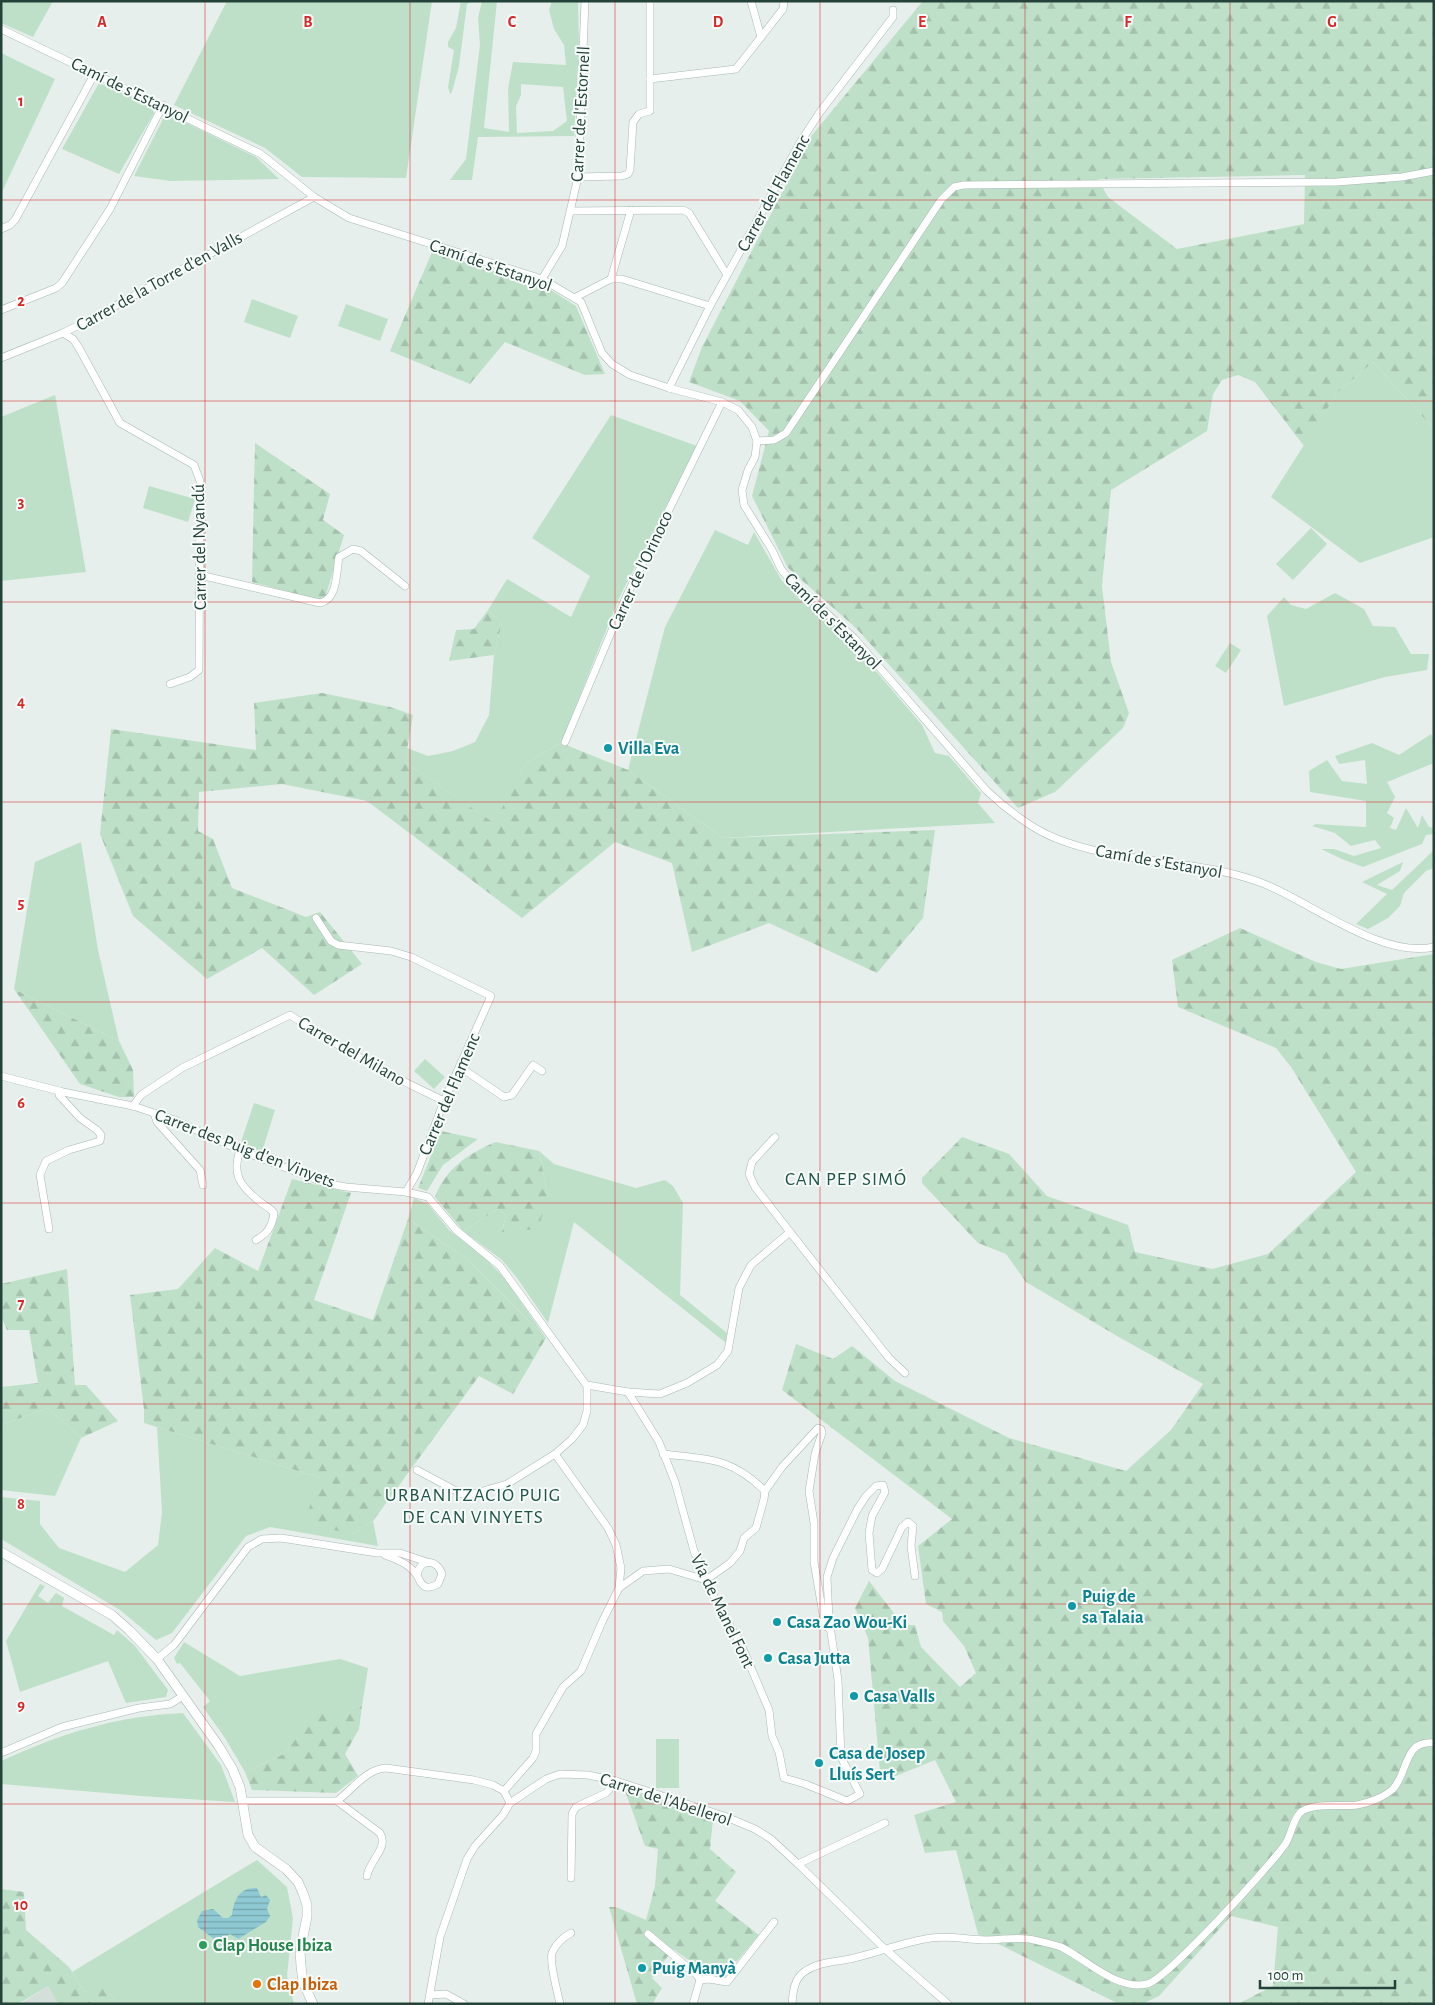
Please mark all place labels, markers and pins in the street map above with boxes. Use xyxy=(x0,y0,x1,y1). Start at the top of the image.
place label: Villa Eva xyxy=(618,740,680,758)
marker: Villa Eva xyxy=(602,742,614,754)
place label: Puig de sa Talaia xyxy=(1082,1588,1144,1627)
marker: Puig de sa Talaia xyxy=(1066,1600,1078,1612)
place label: Casa Zao Wou-Ki xyxy=(787,1614,907,1632)
marker: Casa Zao Wou-Ki xyxy=(771,1616,783,1628)
place label: Casa Jutta xyxy=(778,1650,851,1668)
marker: Casa Jutta xyxy=(762,1652,774,1664)
place label: Casa Valls xyxy=(864,1688,935,1706)
marker: Casa Valls xyxy=(848,1690,860,1702)
place label: Casa de Josep Lluís Sert xyxy=(829,1745,925,1784)
marker: Casa de Josep Lluís Sert xyxy=(813,1757,825,1769)
place label: Clap House Ibiza xyxy=(213,1937,333,1955)
marker: Clap House Ibiza xyxy=(197,1939,209,1951)
place label: Puig Manyà xyxy=(652,1960,736,1978)
marker: Puig Manyà xyxy=(636,1962,648,1974)
place label: Clap Ibiza xyxy=(267,1976,338,1994)
marker: Clap Ibiza xyxy=(251,1978,263,1990)

